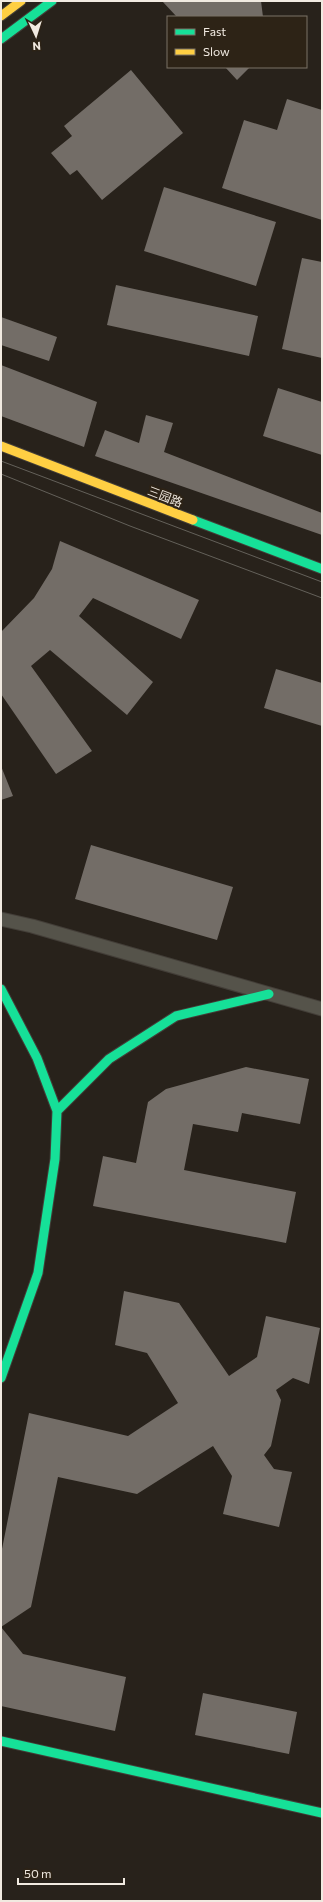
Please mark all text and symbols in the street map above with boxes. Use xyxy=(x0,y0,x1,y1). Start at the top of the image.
north arrow xyxy=(16,16,56,56)
legend xyxy=(167,16,307,68)
text: Fast xyxy=(203,24,226,38)
text: N xyxy=(32,40,41,53)
text: Slow xyxy=(203,44,230,58)
street label: 三园路 xyxy=(146,483,185,509)
scale bar xyxy=(18,1860,124,1886)
text: 50 m xyxy=(24,1866,52,1880)

